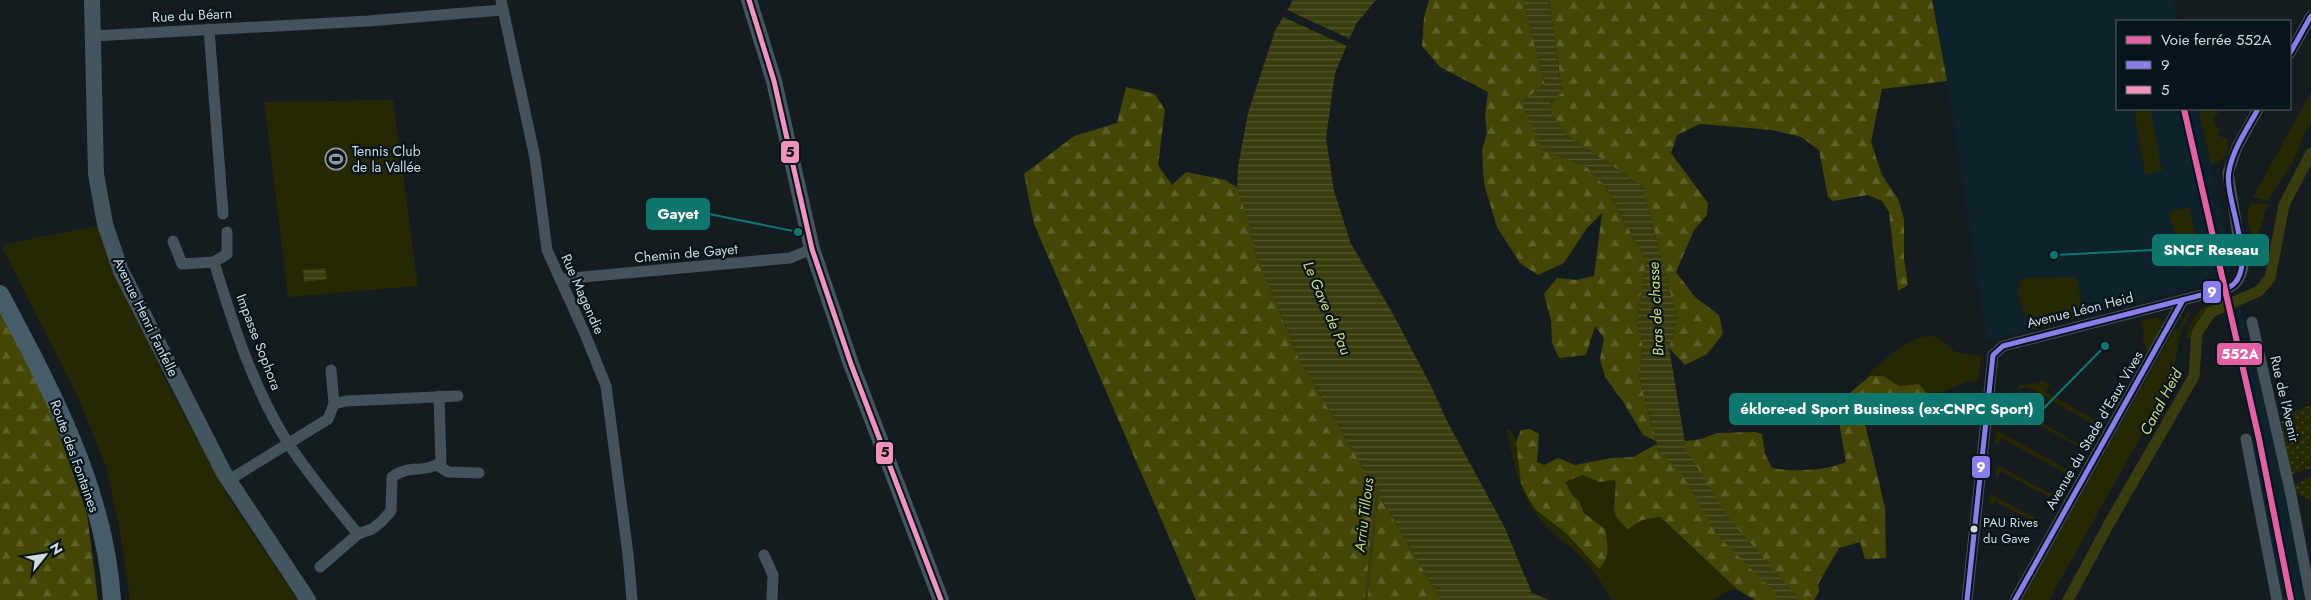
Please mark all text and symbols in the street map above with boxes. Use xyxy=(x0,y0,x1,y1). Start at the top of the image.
street label: Rue du Béarn xyxy=(152,3,232,27)
legend xyxy=(2116,20,2291,110)
text: Voie ferrée 552A xyxy=(2161,29,2272,51)
text: 9 xyxy=(2161,54,2170,76)
text: 5 xyxy=(2161,79,2169,101)
line badge: 5 xyxy=(780,140,800,164)
place label: Tennis Club de la Vallée xyxy=(352,141,421,177)
text: 5 xyxy=(785,142,795,162)
sports icon: Tennis Club de la Vallée xyxy=(324,147,348,171)
callout: Gayet xyxy=(647,199,709,229)
text: Gayet xyxy=(657,203,699,225)
callout: SNCF Reseau xyxy=(2153,235,2268,265)
street label: Chemin de Gayet xyxy=(633,238,739,267)
text: SNCF Reseau xyxy=(2163,239,2259,261)
street label: Rue Magendie xyxy=(556,251,610,337)
street label: Avenue Henri Fanfelle xyxy=(108,254,184,380)
water label: Le Gave de Pau xyxy=(1297,258,1357,359)
water label: Bras de chasse xyxy=(1643,261,1669,357)
line badge: 9 xyxy=(2202,280,2222,304)
text: 9 xyxy=(2207,282,2217,302)
street label: Avenue Léon Heid xyxy=(2025,287,2135,333)
street label: Impasse Sophora xyxy=(231,291,287,393)
line badge: 552A xyxy=(2216,342,2263,366)
text: 552A xyxy=(2221,344,2259,364)
street label: Avenue du Stade d'Eaux Vives xyxy=(2040,347,2148,513)
street label: Rue de l'Avenir xyxy=(2265,354,2305,445)
water label: Canal Heïd xyxy=(2134,364,2188,439)
callout: éklore-ed Sport Business (ex-CNPC Sport) xyxy=(1730,394,2043,424)
street label: Route des Fontaines xyxy=(45,397,105,515)
text: éklore-ed Sport Business (ex-CNPC Sport) xyxy=(1740,398,2034,420)
line badge: 5 xyxy=(875,441,894,465)
text: 5 xyxy=(880,442,890,462)
line badge: 9 xyxy=(1971,455,1991,479)
text: 9 xyxy=(1976,457,1986,477)
water label: Arriu Tillous xyxy=(1348,477,1379,554)
place label: PAU Rives du Gave xyxy=(1983,513,2038,548)
marker: PAU Rives du Gave xyxy=(1969,524,1979,534)
north arrow xyxy=(20,530,70,580)
text: N xyxy=(45,539,68,558)

